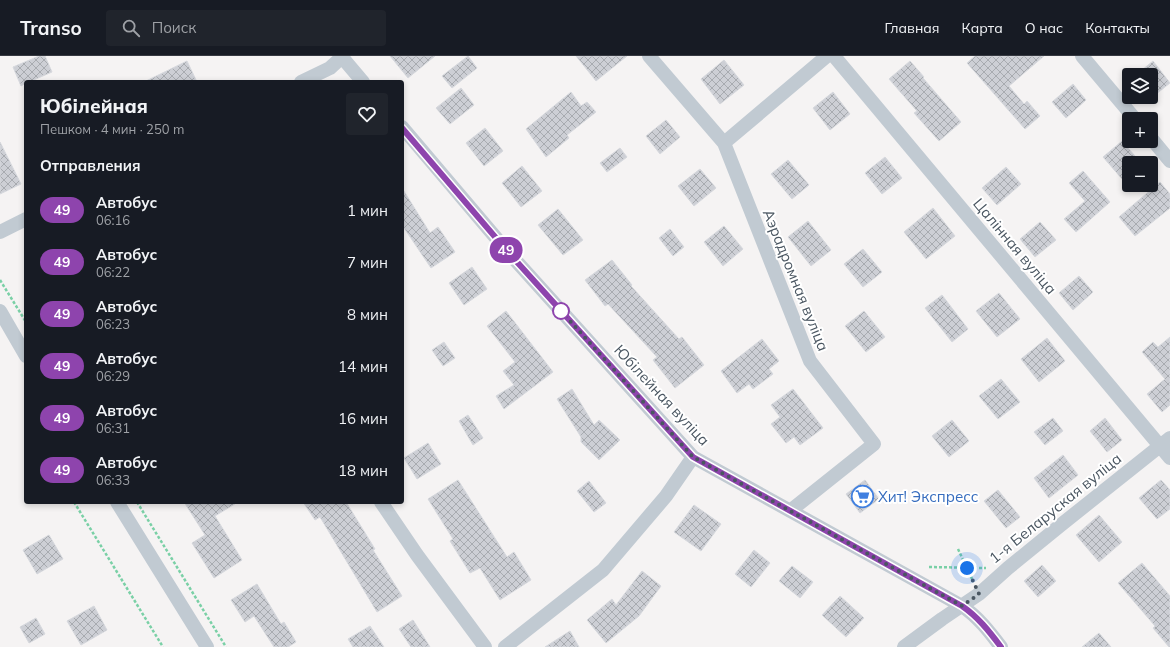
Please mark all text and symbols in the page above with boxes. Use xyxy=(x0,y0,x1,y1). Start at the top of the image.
search box xyxy=(106,10,386,46)
text: Transo xyxy=(20,16,82,40)
icon: search xyxy=(120,17,142,39)
text: Поиск xyxy=(152,18,196,37)
text: Главная xyxy=(885,19,940,37)
text: Карта xyxy=(962,19,1003,37)
text: О нас xyxy=(1025,19,1063,37)
text: Контакты xyxy=(1085,19,1150,37)
map controls xyxy=(1122,68,1158,192)
button: layers xyxy=(1122,68,1158,104)
button: heart xyxy=(346,93,388,135)
text: Юбілейная xyxy=(40,94,148,118)
button: + xyxy=(1122,112,1158,148)
text: Пешком · 4 мин · 250 m xyxy=(40,121,184,137)
text: Отправления xyxy=(40,156,141,175)
button: − xyxy=(1122,156,1158,192)
text: Автобус xyxy=(96,193,157,212)
street label: Цалінная вуліца xyxy=(969,194,1061,298)
text: 49 xyxy=(54,201,70,219)
text: 1 мин xyxy=(347,201,388,220)
street label: Аэрадромная вуліца xyxy=(759,206,833,354)
text: 06:16 xyxy=(96,212,130,228)
line badge: 49 xyxy=(488,237,524,263)
text: 49 xyxy=(498,241,514,259)
text: Автобус xyxy=(96,245,157,264)
text: 49 xyxy=(54,253,70,271)
text: 7 мин xyxy=(347,253,388,272)
text: 06:22 xyxy=(96,264,130,280)
text: Автобус xyxy=(96,297,157,316)
unlabelled marker xyxy=(552,302,570,320)
text: 49 xyxy=(54,305,70,323)
text: 8 мин xyxy=(347,305,388,324)
text: 06:23 xyxy=(96,316,130,332)
street label: Юбілейная вуліца xyxy=(610,341,714,449)
text: Автобус xyxy=(96,349,157,368)
text: 49 xyxy=(54,357,70,375)
text: 14 мин xyxy=(338,357,388,376)
text: 06:29 xyxy=(96,368,130,384)
text: Автобус xyxy=(96,401,157,420)
text: 49 xyxy=(54,409,70,427)
text: 16 мин xyxy=(338,409,388,428)
text: 06:31 xyxy=(96,420,130,436)
street label: 1-я Беларуская вуліца xyxy=(985,449,1125,567)
text: Автобус xyxy=(96,453,157,472)
text: 49 xyxy=(54,461,70,479)
text: 18 мин xyxy=(338,461,388,480)
text: 06:33 xyxy=(96,472,130,488)
supermarket icon: Хит! Экспресс xyxy=(849,483,875,509)
place label: Хит! Экспресс xyxy=(878,487,978,506)
your location xyxy=(957,558,977,578)

